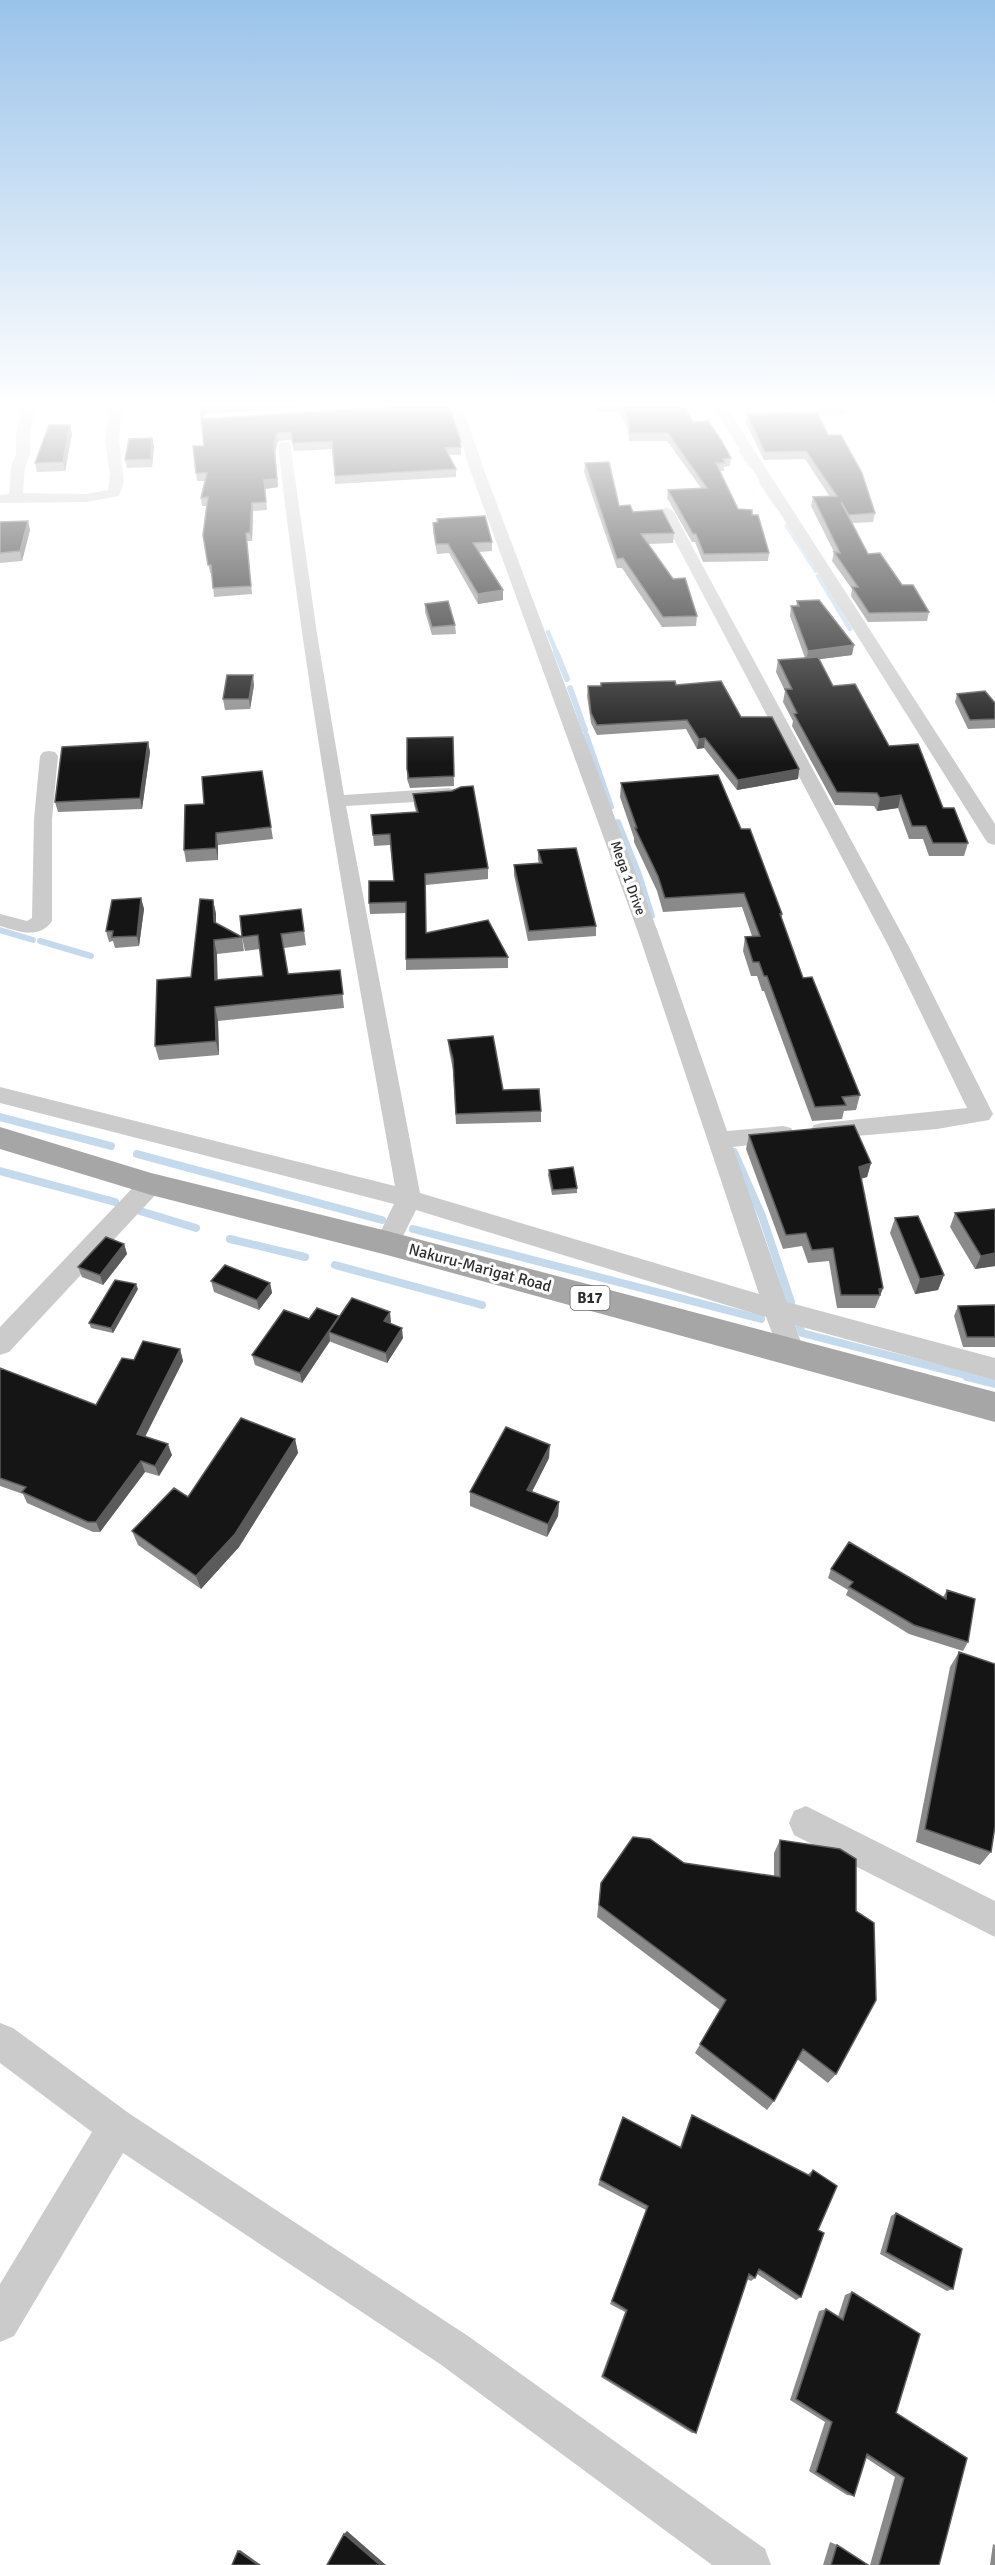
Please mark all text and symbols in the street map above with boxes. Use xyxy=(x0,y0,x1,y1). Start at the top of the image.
street label: Mega 1 Drive xyxy=(607,839,649,917)
street label: Nakuru-Marigat Road xyxy=(406,1239,554,1297)
road number: B17 xyxy=(570,1286,610,1310)

